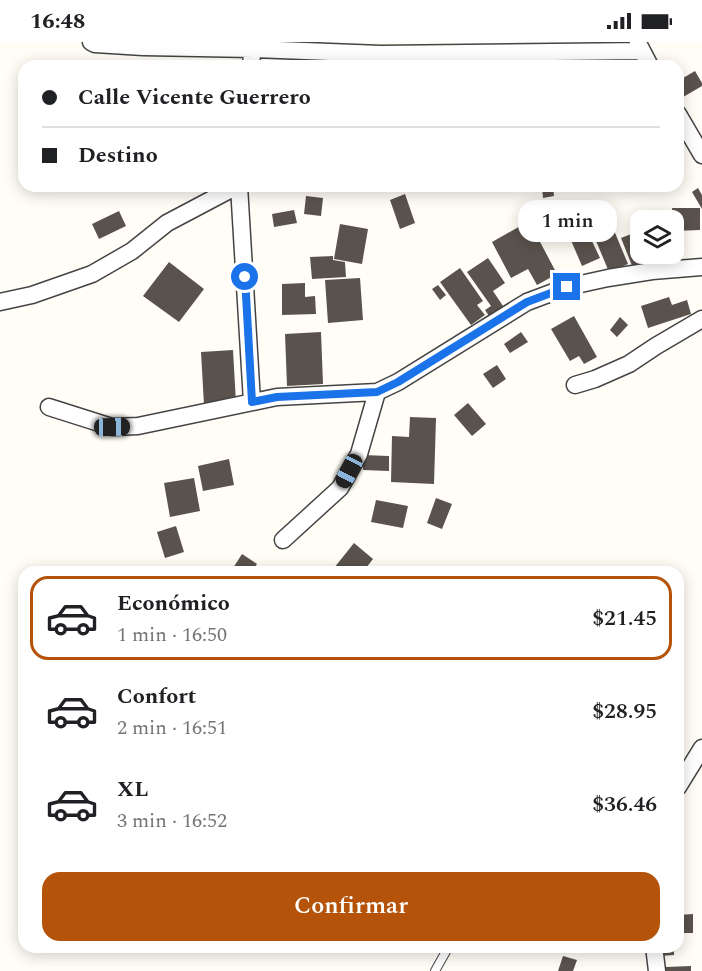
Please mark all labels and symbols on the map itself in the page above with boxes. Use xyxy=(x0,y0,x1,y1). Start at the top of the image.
callout: 1 min xyxy=(518,200,616,242)
route start xyxy=(231,263,258,290)
route end xyxy=(553,273,580,300)
car xyxy=(94,418,130,436)
car xyxy=(333,451,365,491)

